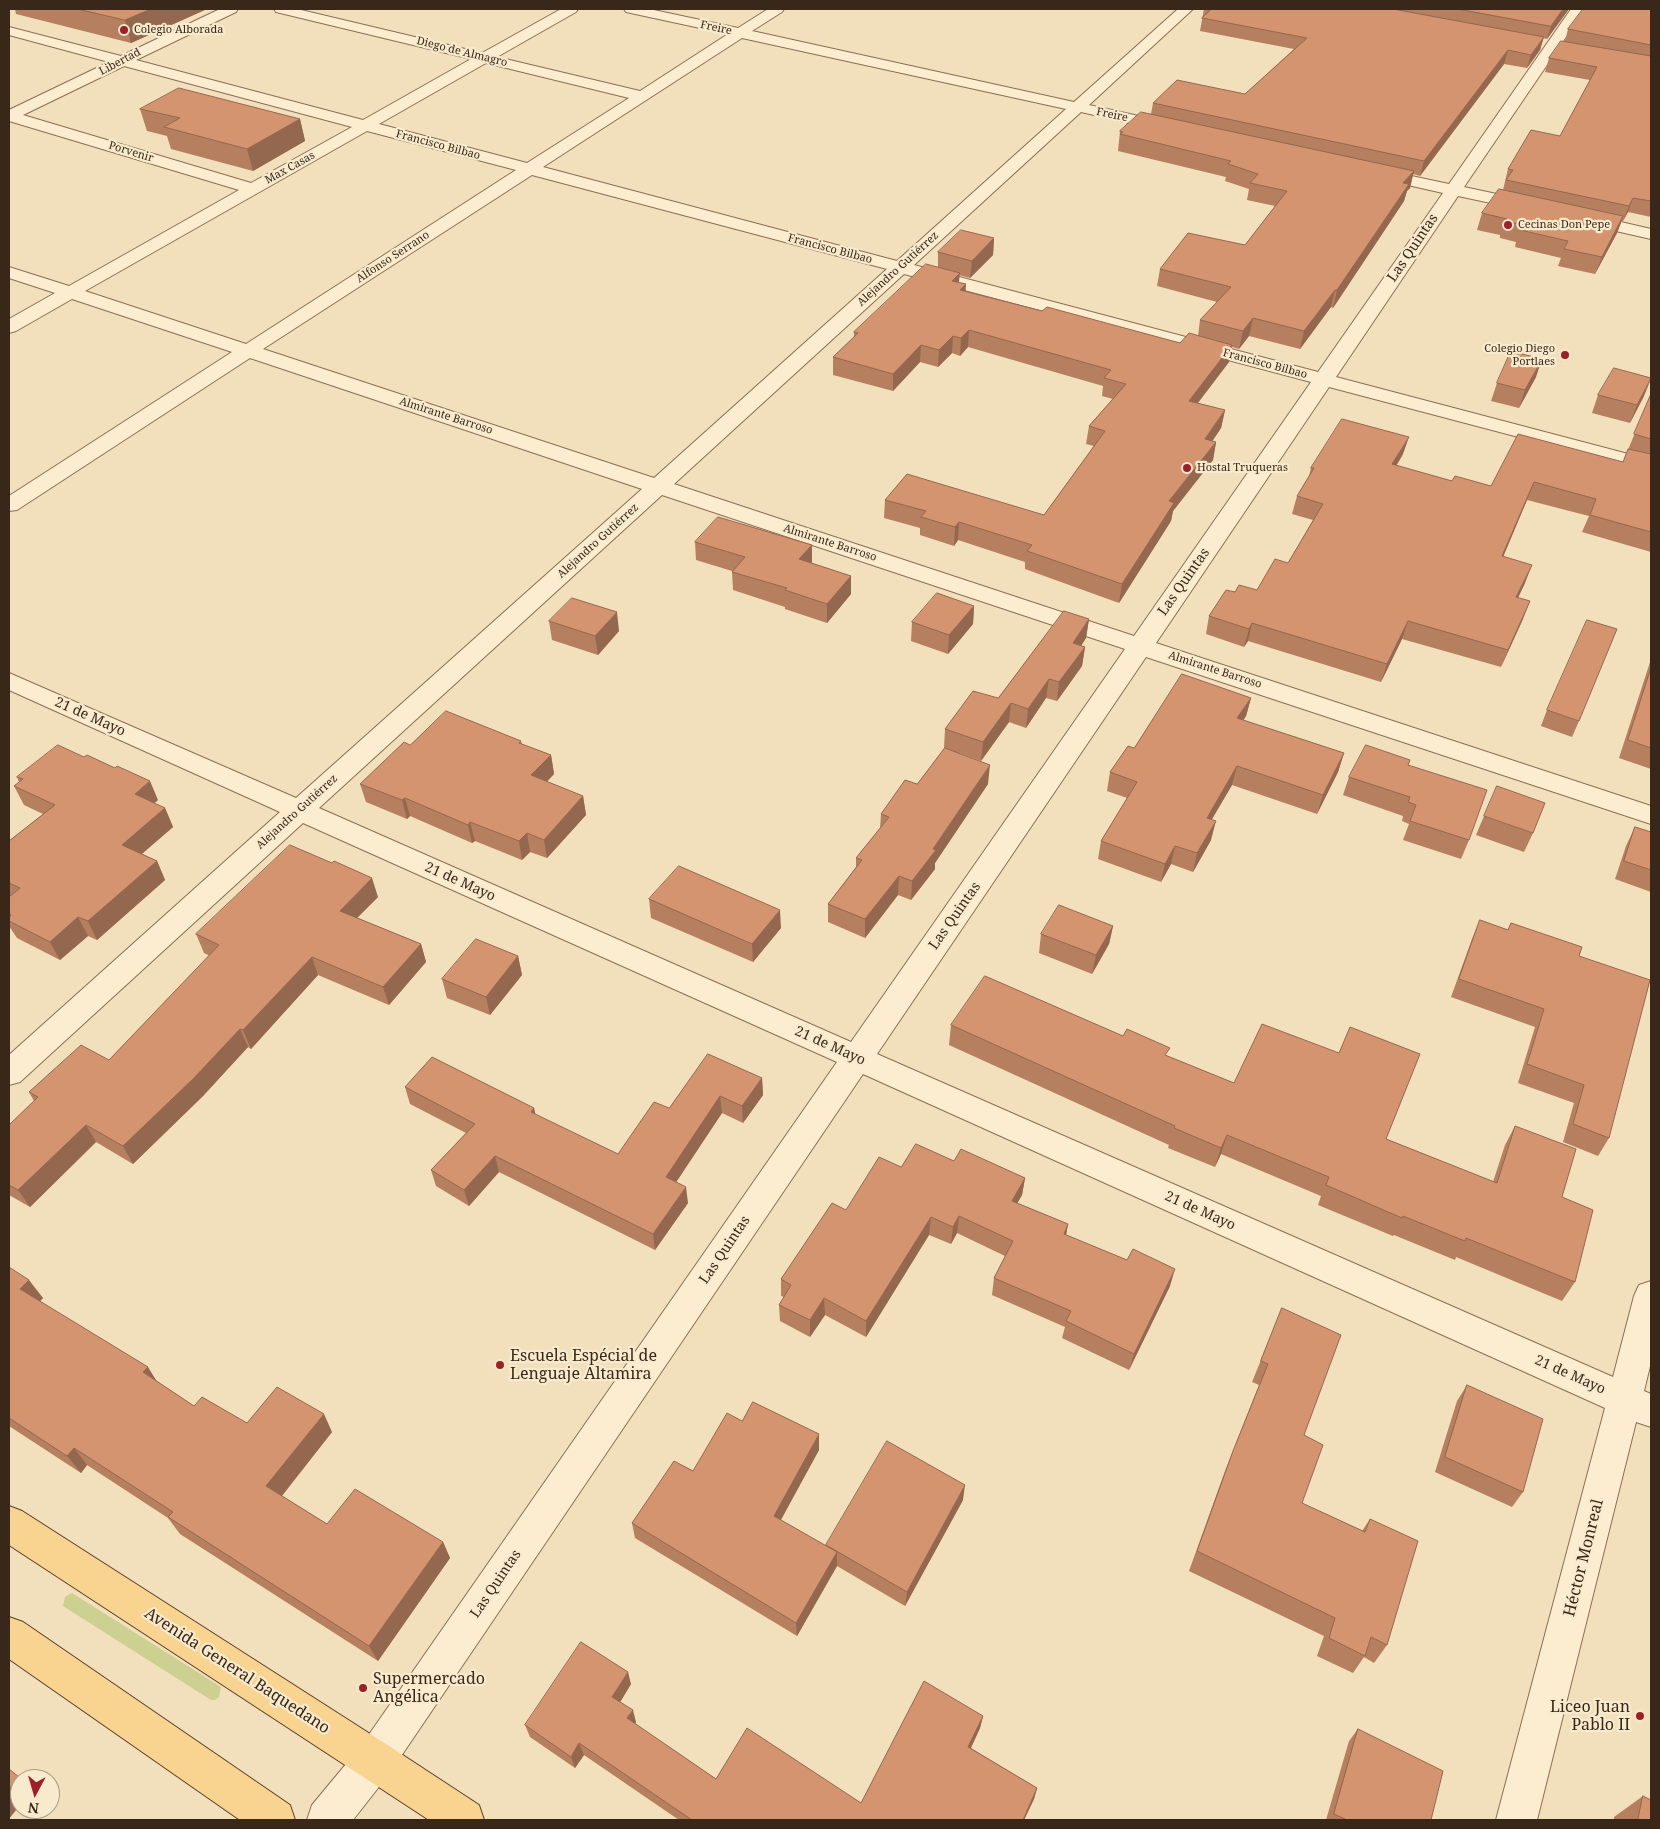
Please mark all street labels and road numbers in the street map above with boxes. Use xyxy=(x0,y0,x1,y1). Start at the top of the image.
street label: Freire xyxy=(699,18,733,38)
street label: Diego de Almagro xyxy=(415,34,509,70)
street label: Libertad xyxy=(97,46,143,78)
street label: Freire xyxy=(1095,105,1129,125)
street label: Francisco Bilbao xyxy=(394,127,482,163)
street label: Porvenir xyxy=(107,139,155,165)
street label: Max Casas xyxy=(263,149,317,187)
street label: Las Quintas xyxy=(1384,211,1442,285)
street label: Alfonso Serrano xyxy=(354,228,432,286)
street label: Alejandro Gutiérrez xyxy=(855,229,941,309)
street label: Francisco Bilbao xyxy=(786,231,874,267)
street label: Francisco Bilbao xyxy=(1221,346,1309,382)
street label: Almirante Barroso xyxy=(398,395,494,437)
street label: Alejandro Gutiérrez xyxy=(555,501,641,581)
street label: Almirante Barroso xyxy=(782,522,878,564)
street label: Las Quintas xyxy=(1155,545,1213,619)
street label: Almirante Barroso xyxy=(1167,649,1263,691)
street label: 21 de Mayo xyxy=(52,694,128,740)
street label: Alejandro Gutiérrez xyxy=(254,772,340,852)
street label: 21 de Mayo xyxy=(422,859,498,905)
street label: Las Quintas xyxy=(926,879,984,953)
street label: 21 de Mayo xyxy=(792,1023,868,1069)
street label: 21 de Mayo xyxy=(1162,1188,1238,1234)
street label: Las Quintas xyxy=(696,1213,754,1287)
street label: 21 de Mayo xyxy=(1532,1352,1608,1398)
street label: Héctor Monreal xyxy=(1560,1497,1608,1619)
street label: Las Quintas xyxy=(467,1547,525,1621)
street label: Avenida General Baquedano xyxy=(141,1604,333,1738)

